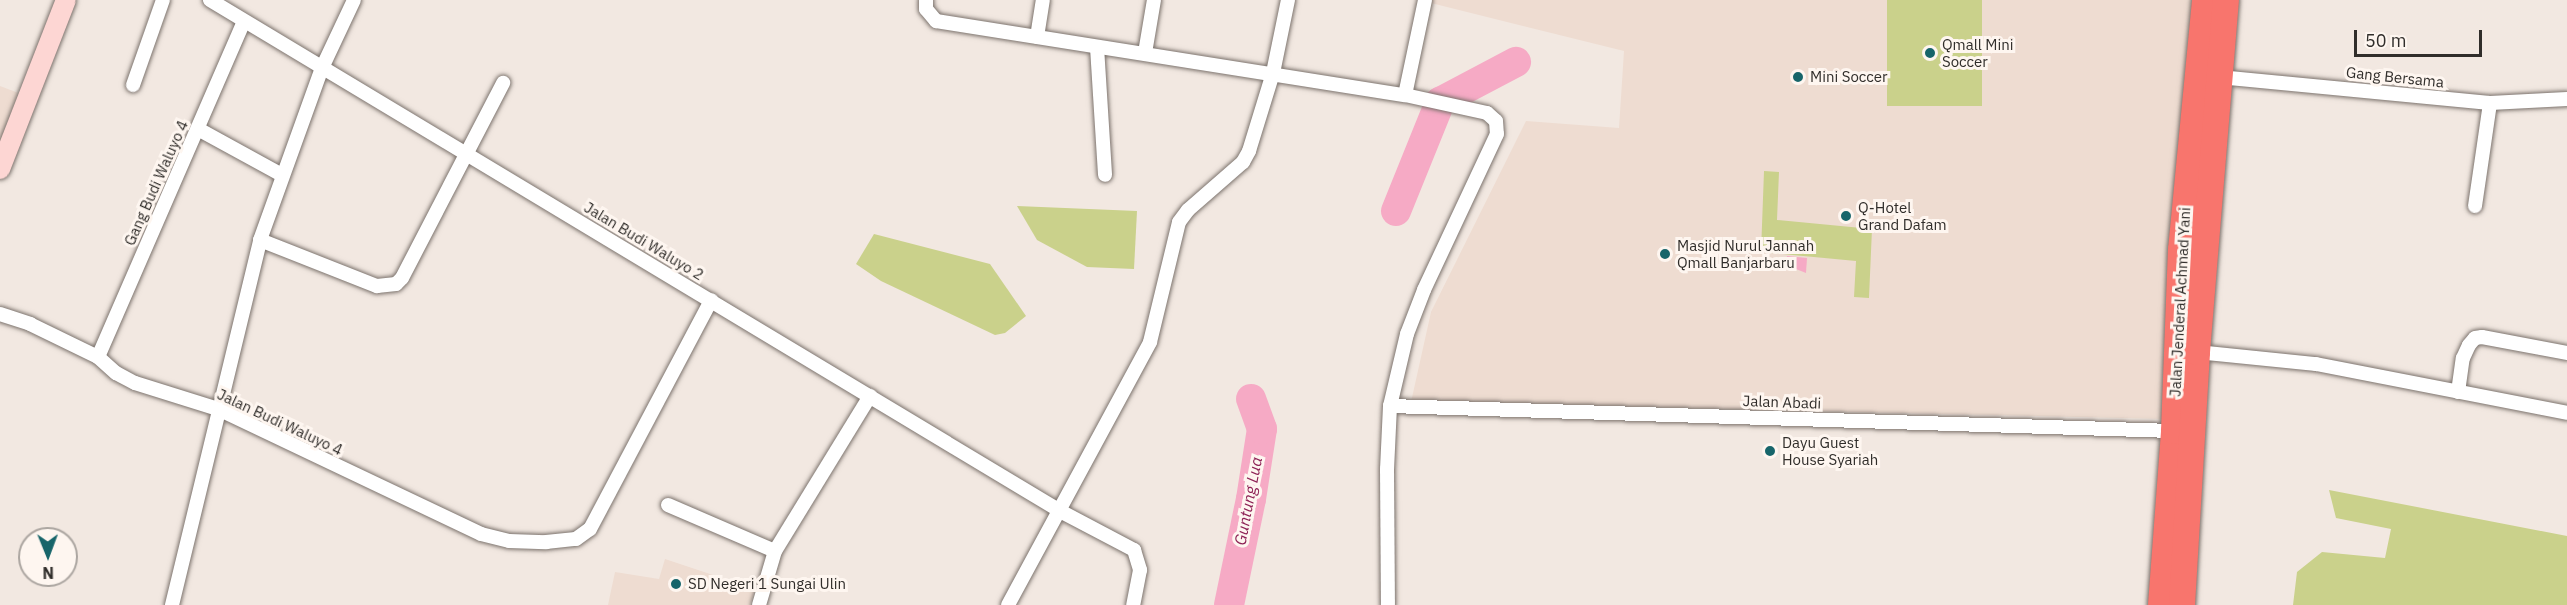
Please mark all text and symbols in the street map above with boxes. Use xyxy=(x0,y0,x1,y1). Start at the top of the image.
scale bar xyxy=(2357,18,2484,56)
text: 50 m xyxy=(2365,29,2407,52)
place label: Qmall Mini Soccer xyxy=(1942,35,2014,70)
marker: Qmall Mini Soccer xyxy=(1923,46,1937,60)
street label: Gang Bersama xyxy=(2345,63,2445,91)
place label: Mini Soccer xyxy=(1810,68,1888,86)
marker: Mini Soccer xyxy=(1791,70,1805,84)
street label: Gang Budi Waluyo 4 xyxy=(120,118,192,248)
street label: Jalan Budi Waluyo 2 xyxy=(581,198,707,284)
place label: Q-Hotel Grand Dafam xyxy=(1858,198,1947,233)
street label: Jalan Jenderal Achmad Yani xyxy=(2166,207,2194,397)
marker: Q-Hotel Grand Dafam xyxy=(1839,209,1853,223)
place label: Masjid Nurul Jannah Qmall Banjarbaru xyxy=(1677,236,1814,271)
marker: Masjid Nurul Jannah Qmall Banjarbaru xyxy=(1658,247,1672,261)
street label: Jalan Budi Waluyo 4 xyxy=(214,385,346,459)
street label: Jalan Abadi xyxy=(1742,392,1822,412)
place label: Dayu Guest House Syariah xyxy=(1782,433,1878,468)
marker: Dayu Guest House Syariah xyxy=(1763,444,1777,458)
water label: Guntung Lua xyxy=(1230,455,1266,547)
north arrow xyxy=(18,527,78,587)
text: N xyxy=(42,563,54,583)
place label: SD Negeri 1 Sungai Ulin xyxy=(688,575,846,593)
marker: SD Negeri 1 Sungai Ulin xyxy=(669,577,683,591)

